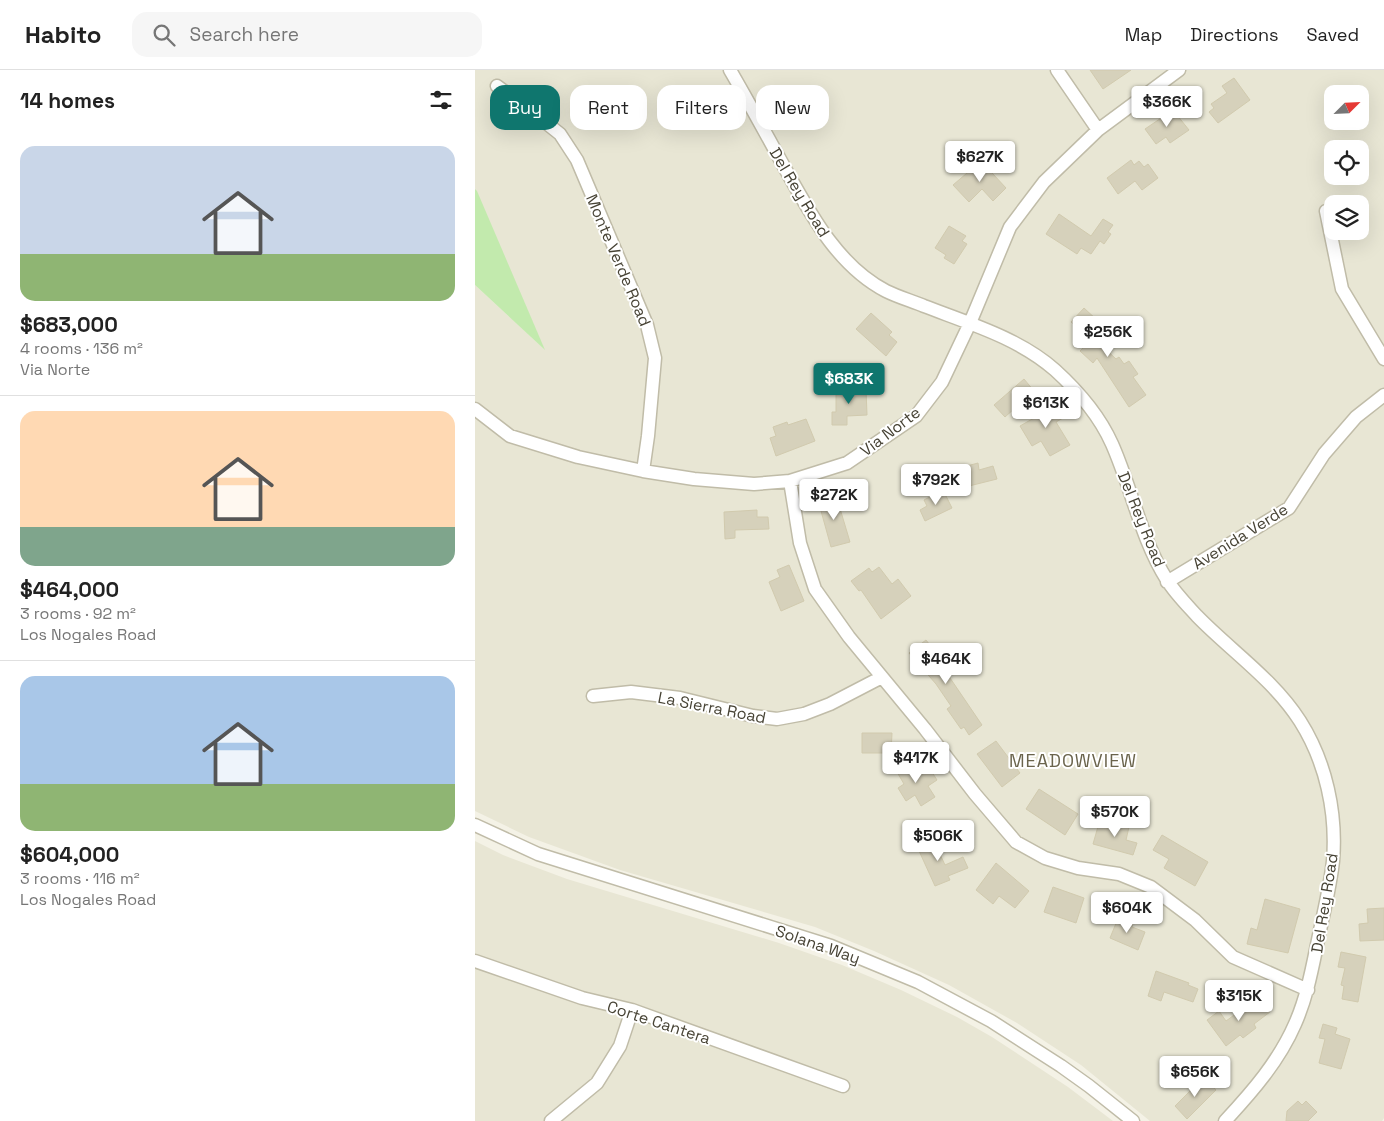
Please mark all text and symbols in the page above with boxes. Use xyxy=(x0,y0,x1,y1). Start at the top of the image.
search box xyxy=(132,12,482,57)
text: Habito xyxy=(25,19,102,50)
icon: search xyxy=(150,21,178,49)
text: Search here xyxy=(190,22,299,47)
text: Map xyxy=(1125,23,1162,46)
text: Directions xyxy=(1190,23,1279,46)
text: Saved xyxy=(1307,23,1359,46)
chip: Buy xyxy=(490,85,560,130)
chip: Rent xyxy=(570,85,647,130)
chip: Filters xyxy=(657,85,746,130)
chip: New xyxy=(756,85,829,130)
pin: $366K xyxy=(1132,85,1202,128)
north arrow xyxy=(1324,85,1369,130)
map controls xyxy=(1324,85,1369,240)
icon: filters xyxy=(427,86,455,114)
text: 14 homes xyxy=(20,87,115,114)
text: $366K xyxy=(1142,91,1192,112)
pin: $627K xyxy=(945,140,1015,183)
button: locate xyxy=(1324,140,1369,185)
street label: Del Rey Road xyxy=(765,144,835,241)
text: $627K xyxy=(956,146,1004,167)
icon: home xyxy=(193,178,283,268)
street label: Monte Verde Road xyxy=(581,191,656,329)
button: layers xyxy=(1324,195,1369,240)
text: $683,000 xyxy=(20,311,118,338)
pin: $256K xyxy=(1073,316,1143,358)
text: $256K xyxy=(1084,321,1132,342)
text: 4 rooms · 136 m² xyxy=(20,338,143,359)
text: Via Norte xyxy=(20,359,90,380)
pin: $683K xyxy=(814,362,884,405)
text: $683K xyxy=(825,368,873,389)
pin: $613K xyxy=(1011,386,1081,429)
text: $613K xyxy=(1023,392,1069,413)
street label: Via Norte xyxy=(856,402,925,461)
icon: home xyxy=(193,444,283,534)
pin: $792K xyxy=(901,464,971,506)
street label: Del Rey Road xyxy=(1113,468,1170,570)
text: $792K xyxy=(912,469,960,490)
pin: $272K xyxy=(799,478,869,521)
text: $272K xyxy=(810,484,858,505)
street label: Avenida Verde xyxy=(1188,499,1292,574)
text: $464,000 xyxy=(20,576,119,603)
text: 3 rooms · 92 m² xyxy=(20,603,136,624)
text: Los Nogales Road xyxy=(20,624,156,645)
pin: $464K xyxy=(911,642,981,685)
text: $464K xyxy=(921,648,971,669)
street label: La Sierra Road xyxy=(656,687,768,728)
icon: home xyxy=(193,709,283,799)
pin: $417K xyxy=(881,742,951,784)
text: $417K xyxy=(893,747,939,768)
district label: MEADOWVIEW xyxy=(1009,749,1137,772)
pin: $570K xyxy=(1080,796,1150,838)
text: $570K xyxy=(1091,801,1139,822)
pin: $506K xyxy=(903,820,973,862)
text: $506K xyxy=(913,825,963,846)
text: $604,000 xyxy=(20,841,119,868)
street label: Del Rey Road xyxy=(1306,852,1343,955)
text: 3 rooms · 116 m² xyxy=(20,868,140,889)
text: Los Nogales Road xyxy=(20,889,156,910)
pin: $604K xyxy=(1092,892,1162,934)
text: $604K xyxy=(1102,897,1152,918)
street label: Solana Way xyxy=(773,920,863,969)
pin: $315K xyxy=(1204,980,1274,1022)
text: $315K xyxy=(1216,985,1262,1006)
street label: Corte Cantera xyxy=(605,996,713,1049)
pin: $656K xyxy=(1160,1056,1230,1098)
text: $656K xyxy=(1170,1061,1220,1082)

